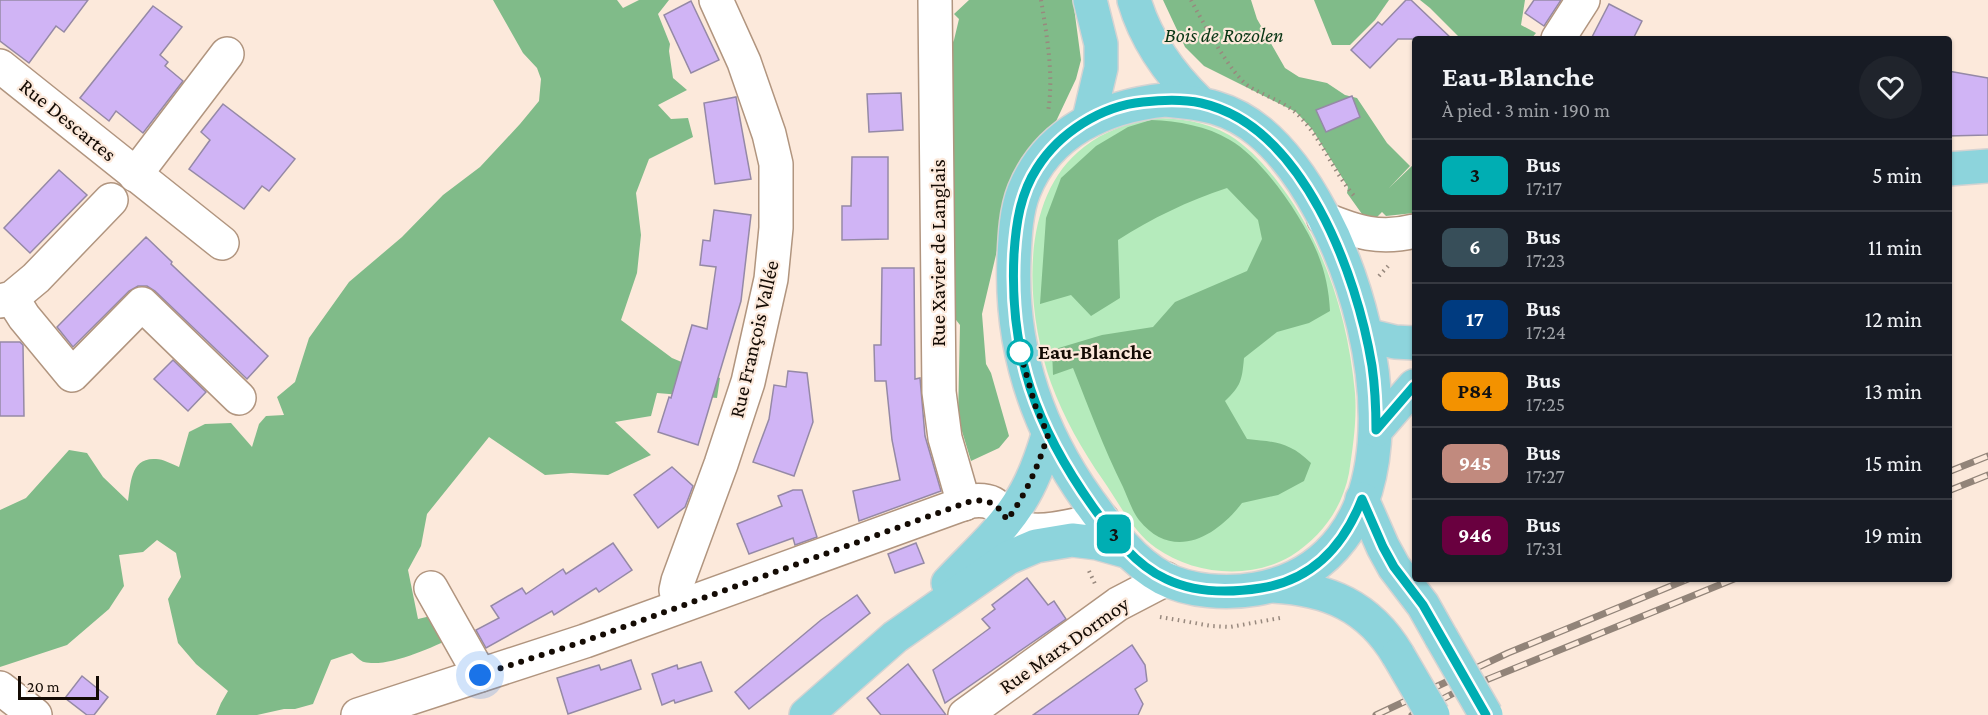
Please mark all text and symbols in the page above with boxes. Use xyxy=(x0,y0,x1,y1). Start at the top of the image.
park label: Bois de Rozolen xyxy=(1164,23,1284,47)
button: heart xyxy=(1859,56,1922,119)
text: Eau-Blanche xyxy=(1442,61,1594,92)
street label: Rue Descartes xyxy=(15,74,121,166)
text: À pied · 3 min · 190 m xyxy=(1442,99,1610,121)
text: Bus xyxy=(1526,152,1560,177)
street label: Rue Xavier de Langlais xyxy=(926,159,950,347)
text: 3 xyxy=(1470,163,1480,187)
text: 5 min xyxy=(1872,163,1922,188)
text: 17:17 xyxy=(1526,177,1562,199)
text: Bus xyxy=(1526,224,1560,249)
text: 6 xyxy=(1469,235,1481,259)
text: 11 min xyxy=(1868,235,1922,260)
text: 17:23 xyxy=(1526,249,1565,271)
street label: Rue François Vallée xyxy=(724,258,784,420)
text: Bus xyxy=(1526,296,1560,321)
text: 17 xyxy=(1466,307,1484,331)
text: 12 min xyxy=(1865,307,1922,332)
text: 17:24 xyxy=(1526,321,1566,343)
marker: Eau-Blanche xyxy=(1007,339,1033,365)
place label: Eau-Blanche xyxy=(1038,340,1152,364)
text: Bus xyxy=(1526,368,1560,393)
text: P84 xyxy=(1457,379,1493,403)
text: 13 min xyxy=(1865,379,1922,404)
text: 17:25 xyxy=(1526,393,1565,415)
text: Bus xyxy=(1526,440,1560,465)
text: 945 xyxy=(1459,451,1491,475)
text: 15 min xyxy=(1865,451,1922,476)
text: 17:27 xyxy=(1526,465,1565,487)
text: Bus xyxy=(1526,512,1560,537)
line badge: 3 xyxy=(1094,514,1134,554)
text: 3 xyxy=(1109,522,1119,546)
text: 946 xyxy=(1458,523,1492,547)
text: 19 min xyxy=(1864,523,1922,548)
text: 17:31 xyxy=(1526,537,1562,559)
street label: Rue Marx Dormoy xyxy=(995,591,1134,699)
your location xyxy=(465,660,495,690)
scale bar xyxy=(18,673,99,700)
text: 20 m xyxy=(27,678,60,695)

